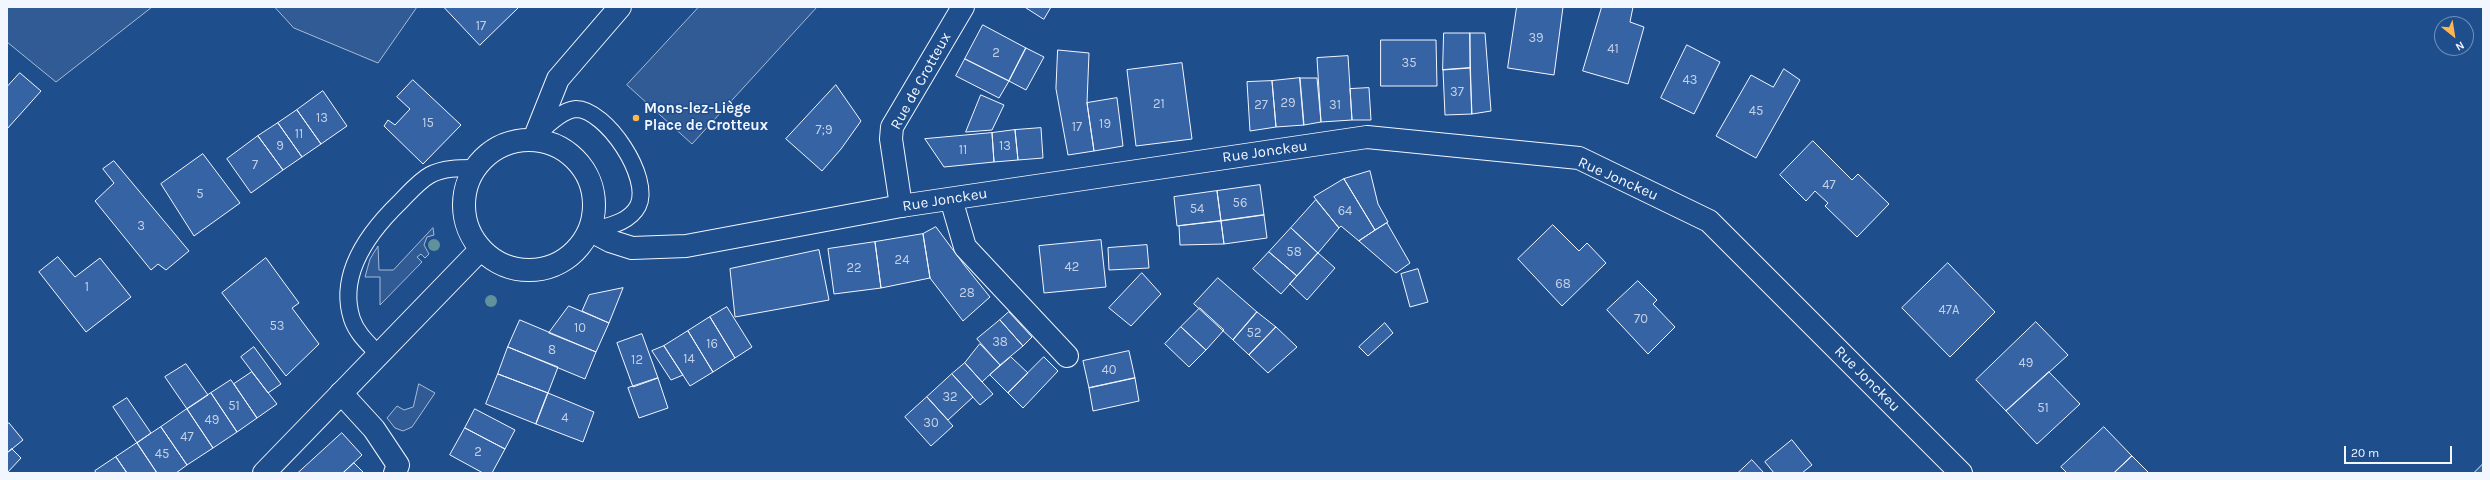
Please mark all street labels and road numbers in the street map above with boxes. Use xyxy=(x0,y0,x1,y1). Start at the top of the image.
street label: Rue de Crotteux xyxy=(887,29,955,133)
street label: Rue Jonckeu xyxy=(1221,137,1309,167)
street label: Rue Jonckeu xyxy=(1575,153,1661,205)
street label: Rue Jonckeu xyxy=(901,184,989,216)
street label: Rue Jonckeu xyxy=(1830,342,1904,416)

